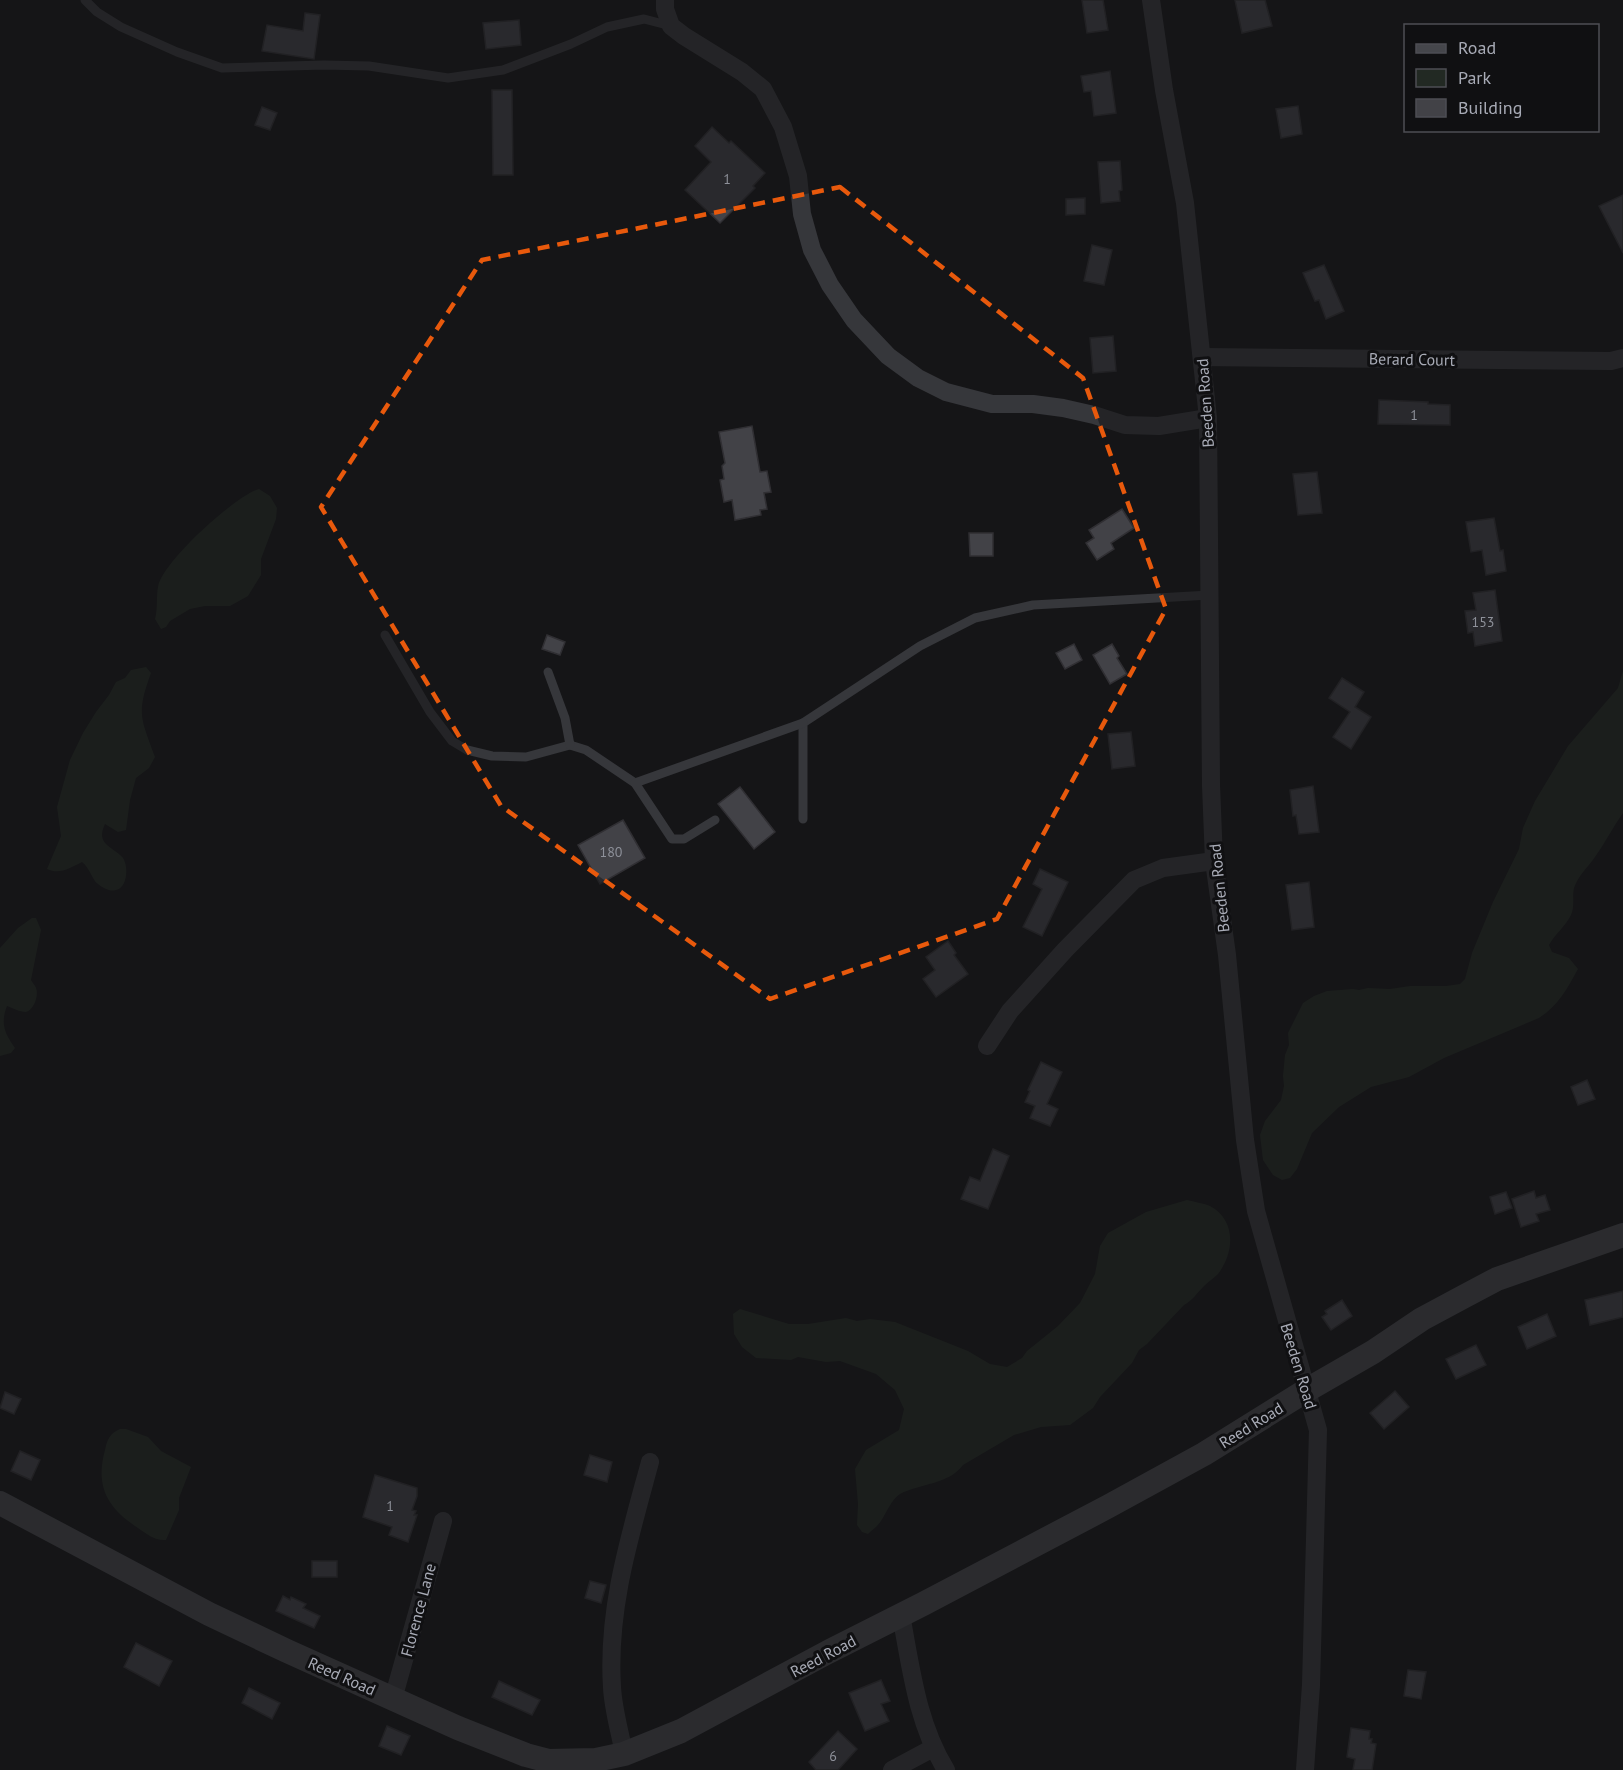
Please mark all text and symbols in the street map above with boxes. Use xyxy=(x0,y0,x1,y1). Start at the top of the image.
legend xyxy=(1404,24,1599,132)
text: Road xyxy=(1458,36,1496,59)
text: Park xyxy=(1458,66,1491,89)
text: Building xyxy=(1458,96,1522,119)
house number: 1 xyxy=(723,170,731,188)
street label: Berard Court xyxy=(1369,348,1456,370)
street label: Beeden Road xyxy=(1192,358,1218,448)
house number: 1 xyxy=(1410,406,1418,424)
house number: 153 xyxy=(1472,613,1494,631)
house number: 180 xyxy=(600,843,623,861)
street label: Beeden Road xyxy=(1204,843,1234,933)
street label: Beeden Road xyxy=(1276,1320,1322,1412)
street label: Reed Road xyxy=(1215,1398,1287,1452)
house number: 1 xyxy=(386,1497,394,1515)
street label: Florence Lane xyxy=(396,1561,440,1659)
street label: Reed Road xyxy=(787,1630,859,1682)
street label: Reed Road xyxy=(305,1652,379,1700)
house number: 6 xyxy=(829,1747,837,1765)

